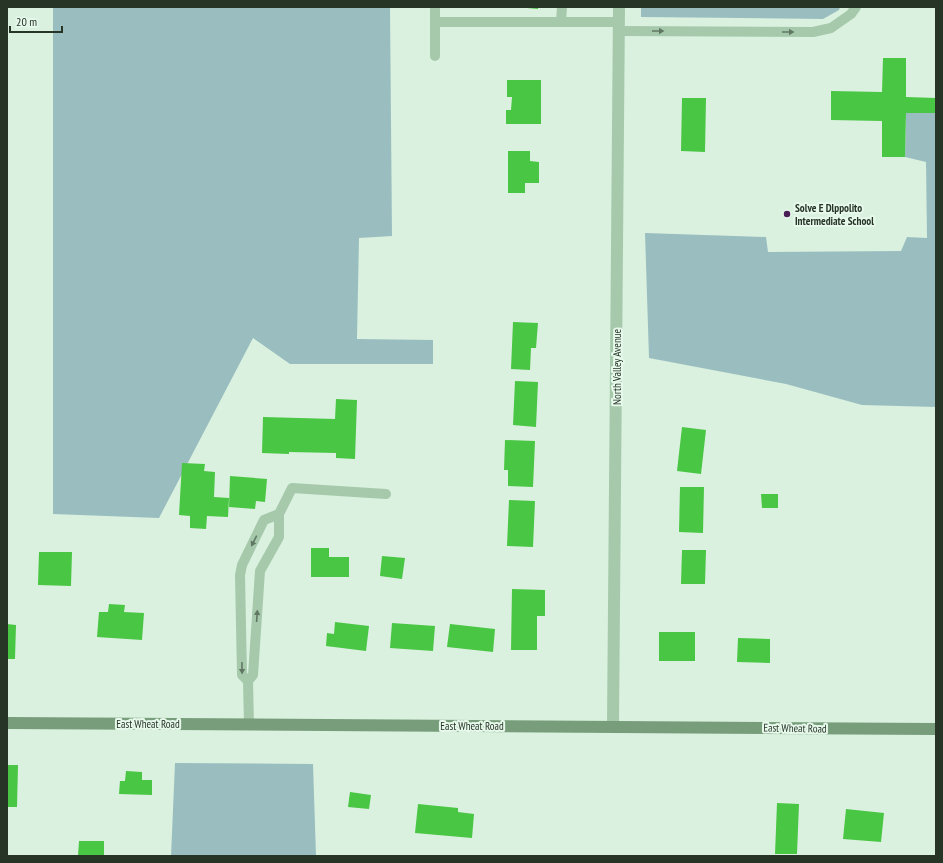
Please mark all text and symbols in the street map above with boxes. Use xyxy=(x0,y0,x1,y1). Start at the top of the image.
scale bar xyxy=(10,8,62,34)
text: 20 m xyxy=(16,14,37,29)
one-way arrow xyxy=(652,28,665,34)
one-way arrow xyxy=(782,29,795,35)
place label: Solve E Dlppolito Intermediate School xyxy=(795,201,874,228)
marker: Solve E Dlppolito Intermediate School xyxy=(782,209,792,219)
street label: North Valley Avenue xyxy=(610,329,624,405)
one-way arrow xyxy=(251,535,257,547)
one-way arrow xyxy=(253,610,260,622)
one-way arrow xyxy=(239,662,245,675)
street label: East Wheat Road xyxy=(116,717,180,731)
street label: East Wheat Road xyxy=(440,719,504,733)
street label: East Wheat Road xyxy=(763,720,827,736)

